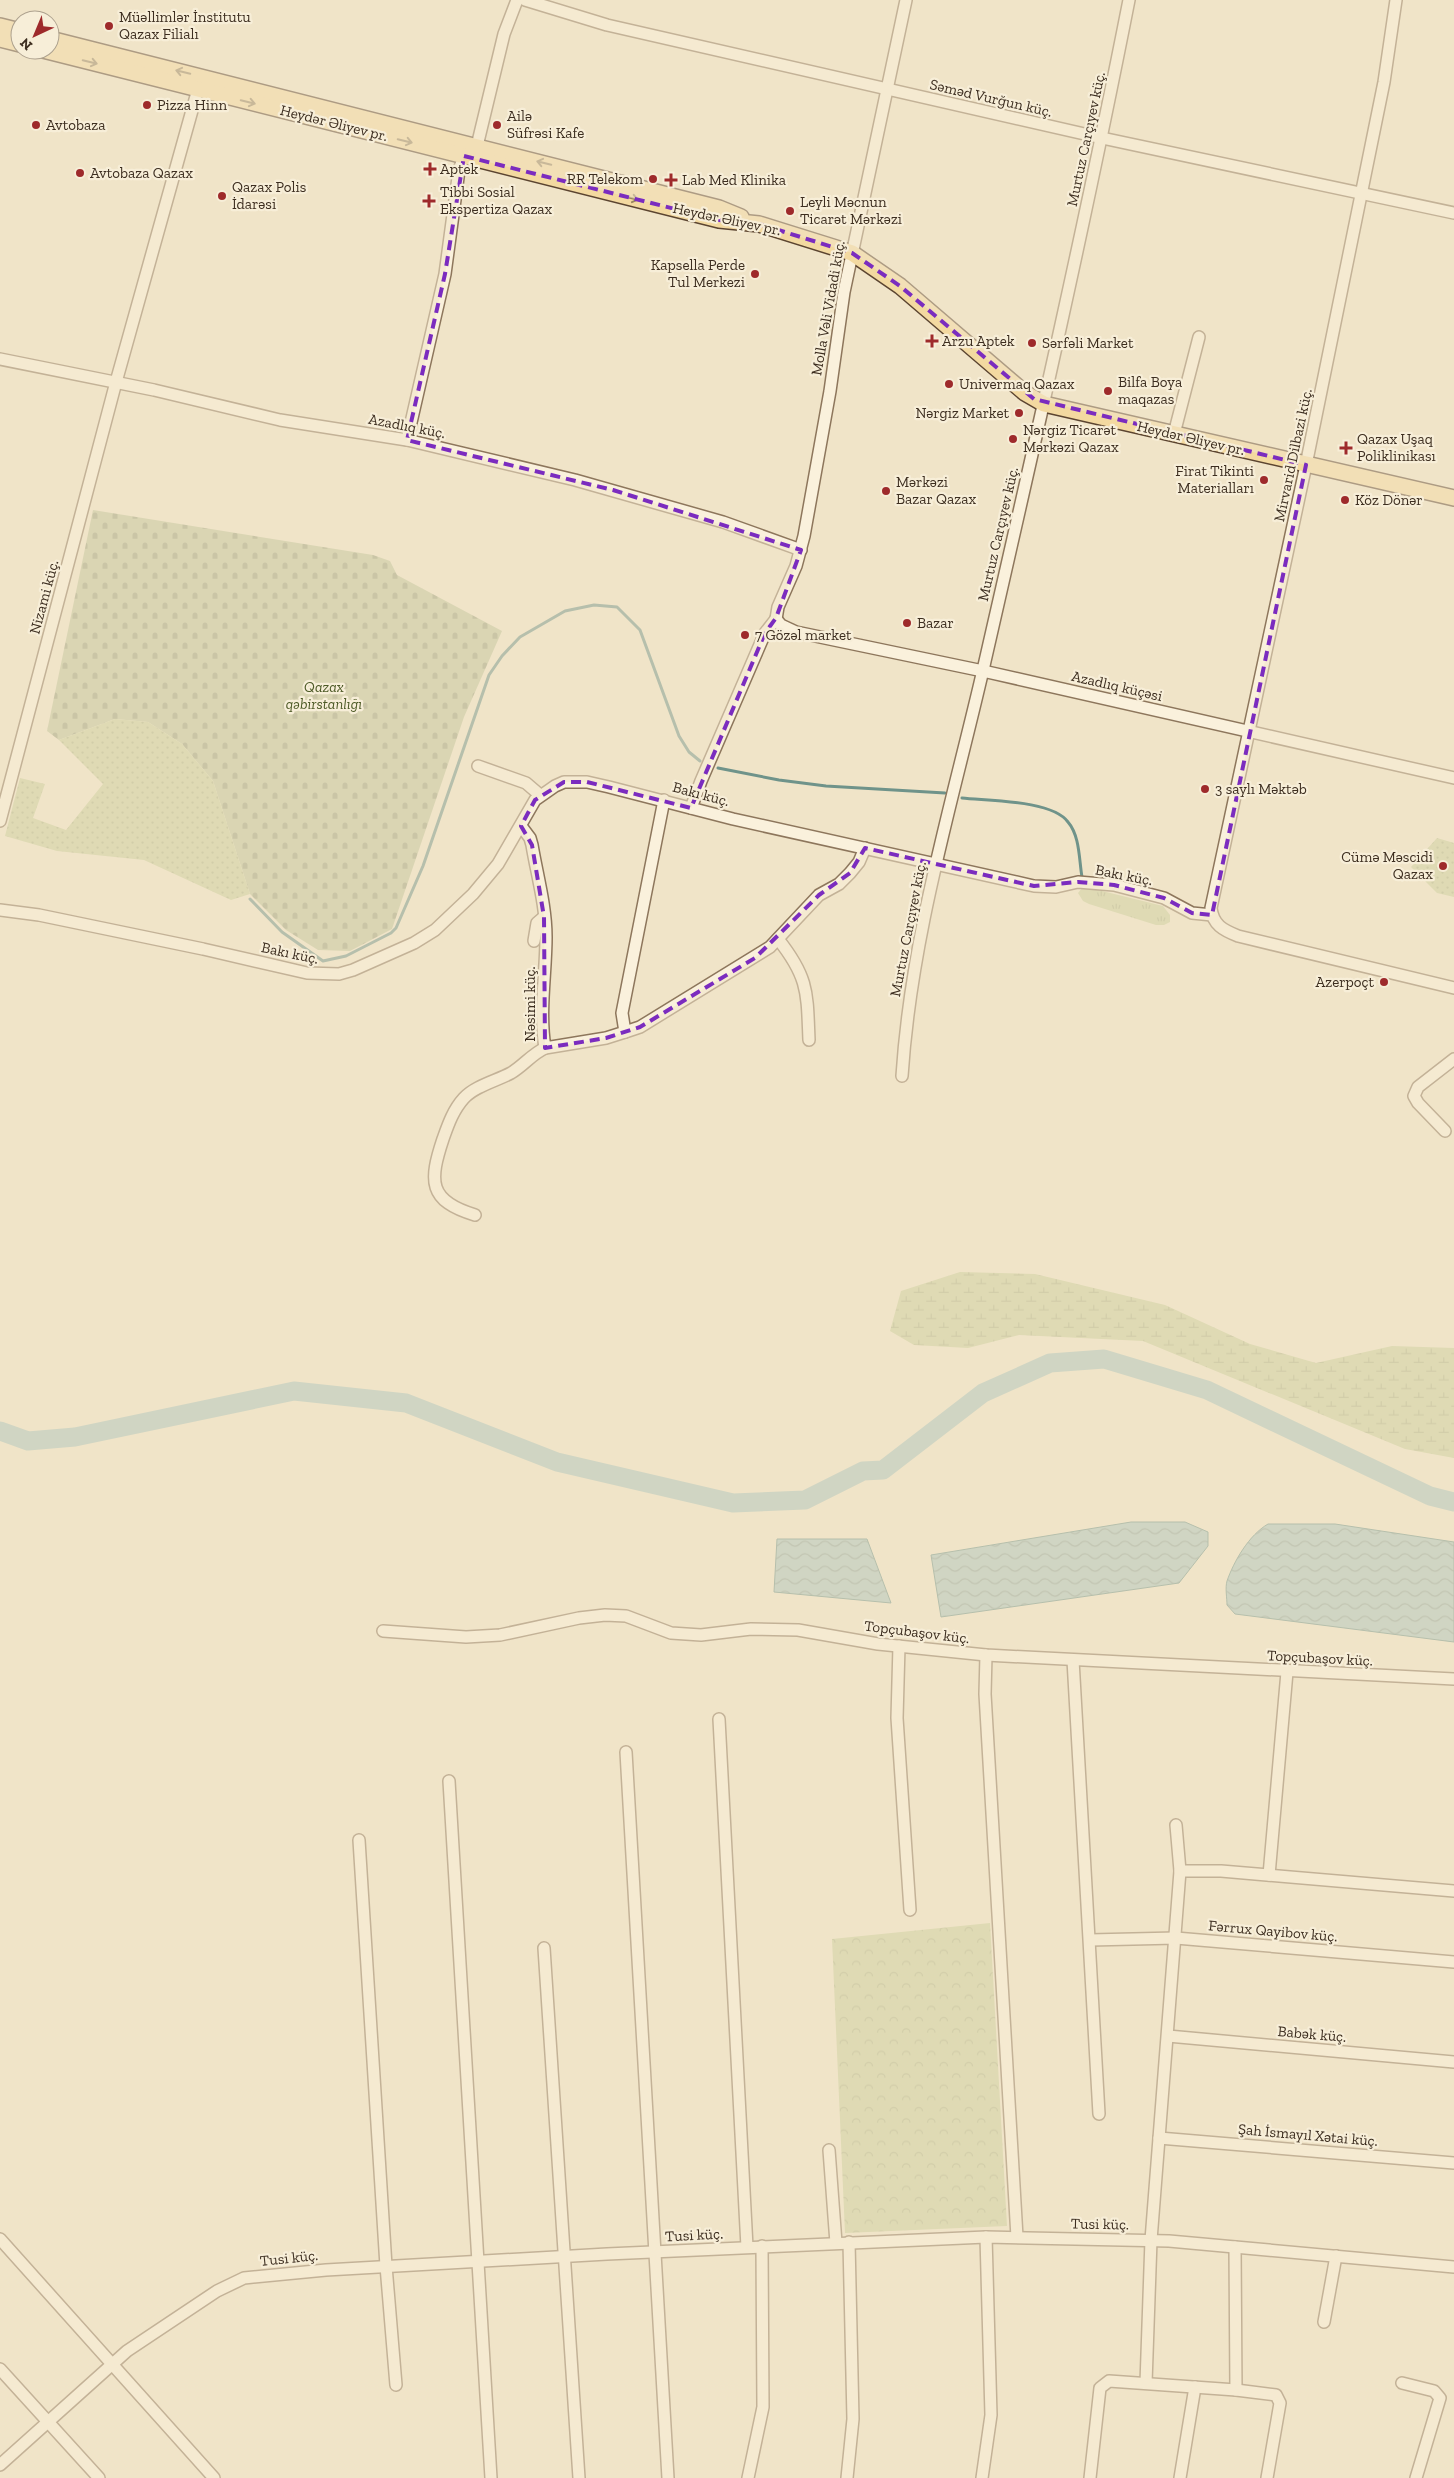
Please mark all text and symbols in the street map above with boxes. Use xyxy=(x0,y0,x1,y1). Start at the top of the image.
place label: Müəllimlər İnstitutu Qazax Filialı xyxy=(119,8,251,43)
north arrow xyxy=(10,10,60,60)
marker: Müəllimlər İnstitutu Qazax Filialı xyxy=(103,20,115,32)
text: N xyxy=(16,34,36,54)
one-way arrow xyxy=(82,58,98,67)
one-way arrow xyxy=(175,67,191,76)
street label: Murtuz Carçıyev küç. xyxy=(1063,70,1109,208)
street label: Səməd Vurğun küç. xyxy=(928,75,1054,121)
place label: Pizza Hinn xyxy=(157,96,228,114)
one-way arrow xyxy=(239,98,255,107)
marker: Pizza Hinn xyxy=(141,99,153,111)
street label: Heydər Əliyev pr. xyxy=(278,101,390,145)
place label: Ailə Süfrəsi Kafe xyxy=(507,107,584,142)
place label: Avtobaza xyxy=(46,116,105,134)
marker: Avtobaza xyxy=(30,119,42,131)
marker: Ailə Süfrəsi Kafe xyxy=(491,119,503,131)
one-way arrow xyxy=(397,137,413,147)
one-way arrow xyxy=(536,158,552,168)
place label: Aptek xyxy=(440,160,479,178)
marker: Aptek xyxy=(424,163,436,175)
place label: Avtobaza Qazax xyxy=(90,164,193,182)
marker: Avtobaza Qazax xyxy=(74,167,86,179)
place label: RR Telekom xyxy=(567,170,643,188)
place label: Lab Med Klinika xyxy=(682,171,786,189)
marker: RR Telekom xyxy=(647,173,659,185)
marker: Lab Med Klinika xyxy=(664,173,678,187)
place label: Qazax Polis İdarəsi xyxy=(232,178,306,213)
place label: Tibbi Sosial Ekspertiza Qazax xyxy=(440,183,553,218)
marker: Qazax Polis İdarəsi xyxy=(216,190,228,202)
place label: Leyli Məcnun Ticarət Mərkəzi xyxy=(800,193,902,228)
marker: Tibbi Sosial Ekspertiza Qazax xyxy=(422,194,436,208)
one-way arrow xyxy=(622,194,638,203)
street label: Heydər Əliyev pr. xyxy=(671,199,783,239)
marker: Leyli Məcnun Ticarət Mərkəzi xyxy=(784,205,796,217)
street label: Molla Vəli Vidadi küç. xyxy=(807,239,849,377)
place label: Kapsella Perde Tul Merkezi xyxy=(651,256,745,291)
marker: Kapsella Perde Tul Merkezi xyxy=(749,268,761,280)
place label: Arzu Aptek xyxy=(942,332,1015,350)
place label: Sərfəli Market xyxy=(1042,334,1134,352)
marker: Arzu Aptek xyxy=(926,335,938,347)
marker: Sərfəli Market xyxy=(1026,337,1038,349)
place label: Bilfa Boya maqazas xyxy=(1118,373,1182,408)
place label: Univermaq Qazax xyxy=(959,375,1075,393)
marker: Univermaq Qazax xyxy=(943,378,955,390)
marker: Bilfa Boya maqazas xyxy=(1102,385,1114,397)
street label: Mirvarid Dilbazi küç. xyxy=(1270,387,1316,523)
place label: Nərgiz Market xyxy=(916,404,1009,422)
marker: Nərgiz Market xyxy=(1013,407,1025,419)
street label: Azadlıq küç. xyxy=(367,410,447,442)
street label: Heydər Əliyev pr. xyxy=(1135,417,1247,459)
place label: Nərgiz Ticarət Mərkəzi Qazax xyxy=(1023,421,1119,456)
place label: Qazax Uşaq Poliklinikası xyxy=(1357,430,1436,465)
marker: Nərgiz Ticarət Mərkəzi Qazax xyxy=(1007,433,1019,445)
marker: Qazax Uşaq Poliklinikası xyxy=(1339,441,1353,455)
place label: Firat Tikinti Materialları xyxy=(1175,462,1254,497)
street label: Murtuz Carçıyev küç. xyxy=(974,465,1022,603)
place label: Mərkəzi Bazar Qazax xyxy=(896,473,976,508)
marker: Firat Tikinti Materialları xyxy=(1258,474,1270,486)
marker: Mərkəzi Bazar Qazax xyxy=(880,485,892,497)
place label: Köz Dönər xyxy=(1355,491,1423,509)
marker: Köz Dönər xyxy=(1339,494,1351,506)
street label: Nizami küç. xyxy=(25,558,63,636)
place label: Bazar xyxy=(917,614,954,632)
marker: Bazar xyxy=(901,617,913,629)
place label: 7 Gözəl market xyxy=(755,626,852,644)
marker: 7 Gözəl market xyxy=(739,629,751,641)
street label: Azadlıq küçəsi xyxy=(1070,667,1164,705)
park label: Qazax qəbirstanlığı xyxy=(286,678,362,713)
street label: Bakı küç. xyxy=(671,778,731,810)
place label: 3 saylı Məktəb xyxy=(1215,780,1307,798)
marker: 3 saylı Məktəb xyxy=(1199,783,1211,795)
place label: Cümə Məscidi Qazax xyxy=(1341,848,1433,883)
street label: Murtuz Carçıyev küç. xyxy=(886,860,930,998)
marker: Cümə Məscidi Qazax xyxy=(1437,860,1449,872)
street label: Bakı küç. xyxy=(1094,861,1154,889)
street label: Bakı küç. xyxy=(260,938,320,968)
street label: Nəsimi küç. xyxy=(521,966,539,1042)
place label: Azerpoçt xyxy=(1316,973,1374,991)
marker: Azerpoçt xyxy=(1378,976,1390,988)
street label: Topçubaşov küç. xyxy=(863,1617,971,1647)
street label: Topçubaşov küç. xyxy=(1267,1646,1373,1670)
street label: Fərrux Qayibov küç. xyxy=(1208,1916,1338,1946)
street label: Babək küç. xyxy=(1277,2022,1347,2046)
street label: Şah İsmayıl Xətai küç. xyxy=(1237,2120,1379,2150)
street label: Tusi küç. xyxy=(1071,2214,1129,2234)
street label: Tusi küç. xyxy=(664,2224,724,2246)
street label: Tusi küç. xyxy=(259,2246,319,2270)

